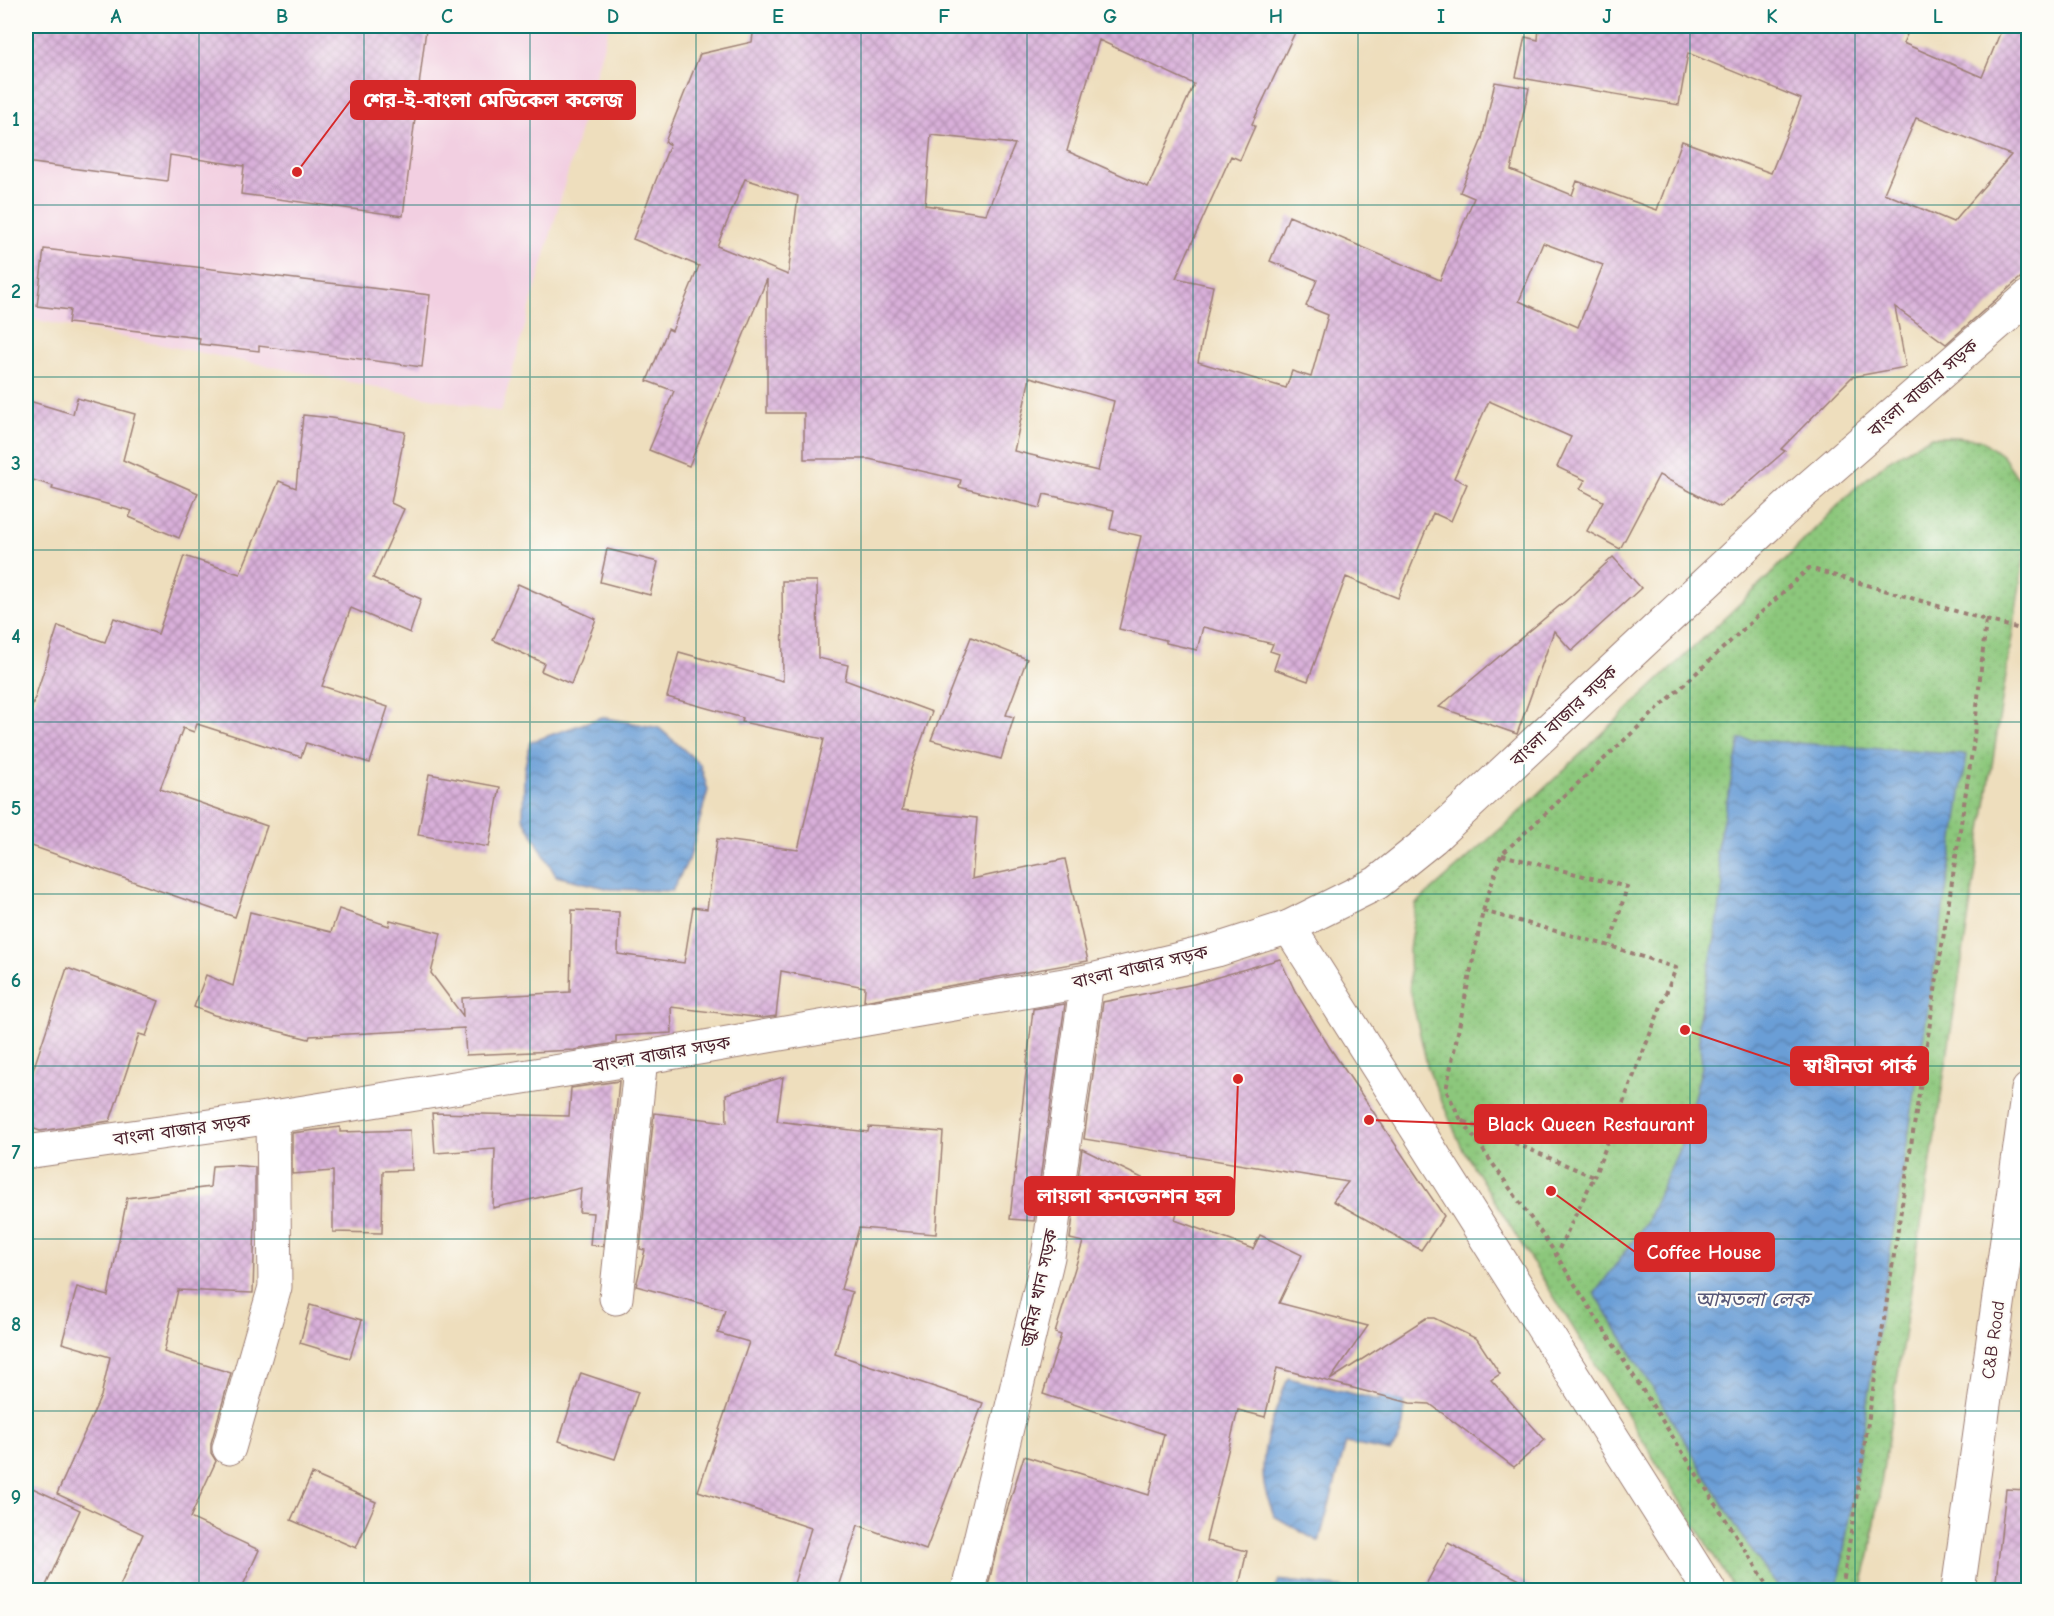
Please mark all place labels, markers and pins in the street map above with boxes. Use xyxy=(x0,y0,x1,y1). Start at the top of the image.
callout: শের-ই-বাংলা মেডিকেল কলেজ xyxy=(351,81,635,119)
callout: স্বাধীনতা পার্ক xyxy=(1791,1047,1928,1085)
callout: Black Queen Restaurant xyxy=(1475,1105,1706,1143)
callout: লায়লা কনভেনশন হল xyxy=(1025,1177,1234,1215)
callout: Coffee House xyxy=(1635,1233,1774,1271)

